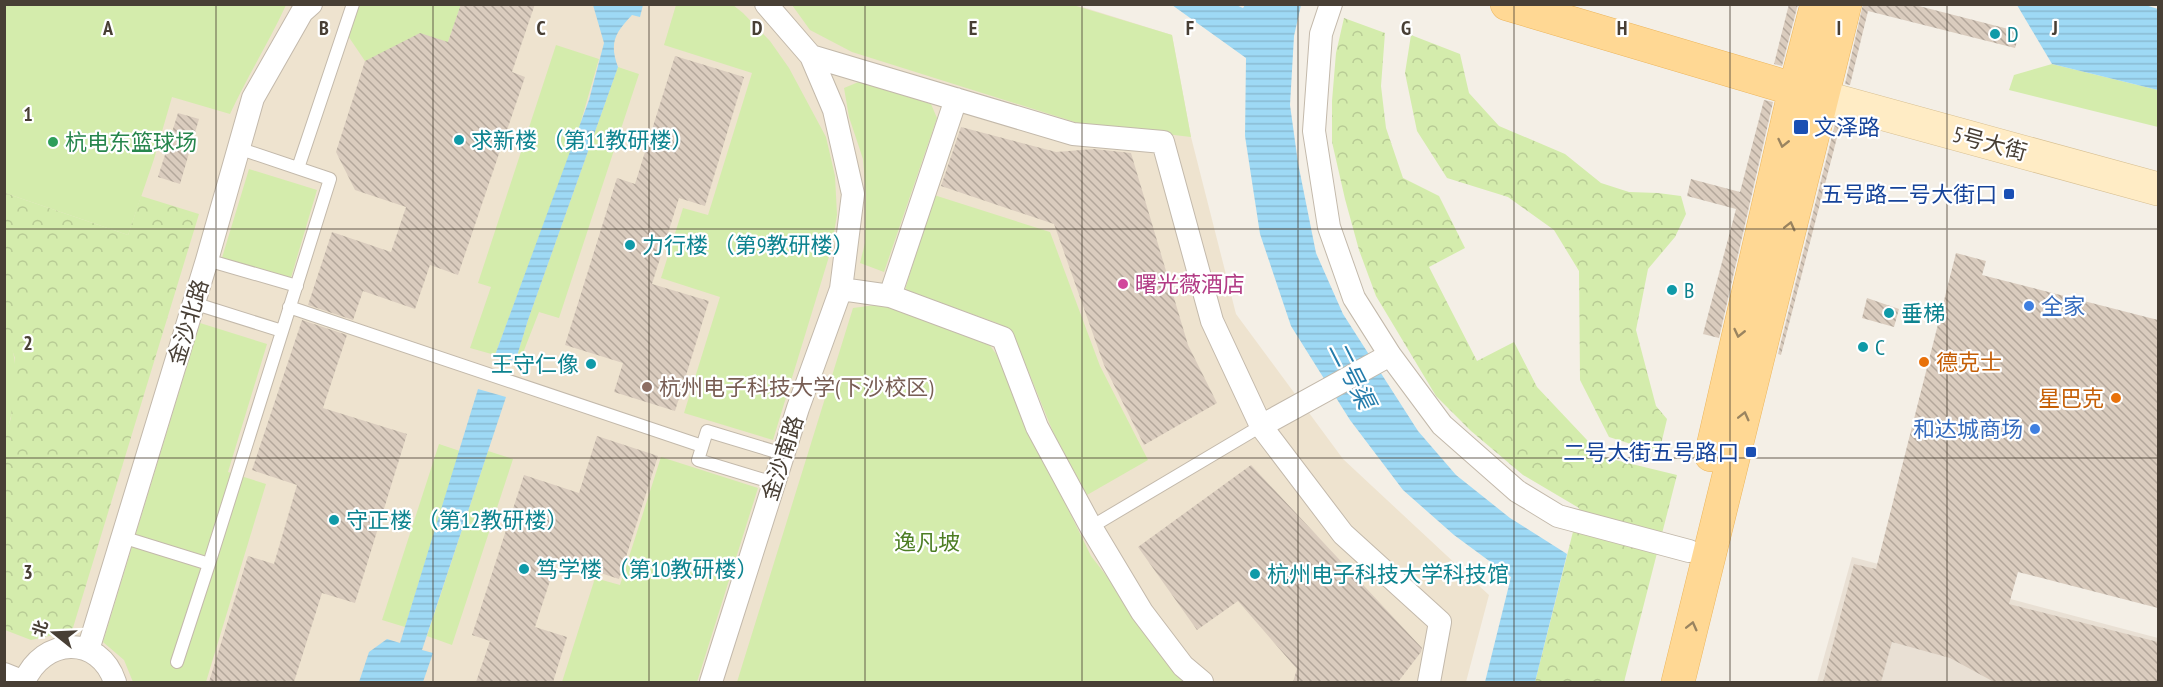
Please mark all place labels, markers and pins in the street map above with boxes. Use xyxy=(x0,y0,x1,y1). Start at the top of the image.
place label: D xyxy=(2007,20,2019,48)
marker: D xyxy=(1988,27,2002,41)
place label: 文泽路 xyxy=(1814,113,1880,141)
marker: 文泽路 xyxy=(1792,118,1810,136)
place label: 求新楼 （第11教研楼） xyxy=(471,126,693,154)
place label: 杭电东篮球场 xyxy=(65,128,197,156)
marker: 求新楼 （第11教研楼） xyxy=(452,133,466,147)
marker: 杭电东篮球场 xyxy=(46,135,60,149)
place label: 五号路二号大街口 xyxy=(1821,180,1997,208)
marker: 五号路二号大街口 xyxy=(2002,187,2016,201)
place label: 力行楼 （第9教研楼） xyxy=(642,231,855,259)
marker: 力行楼 （第9教研楼） xyxy=(623,238,637,252)
place label: 曙光薇酒店 xyxy=(1135,270,1245,298)
place label: B xyxy=(1684,276,1694,304)
marker: 曙光薇酒店 xyxy=(1116,277,1130,291)
marker: B xyxy=(1665,283,1679,297)
place label: 全家 xyxy=(2041,292,2085,320)
place label: 垂梯 xyxy=(1901,299,1945,327)
marker: 全家 xyxy=(2022,299,2036,313)
marker: 垂梯 xyxy=(1882,306,1896,320)
place label: C xyxy=(1875,333,1885,361)
marker: C xyxy=(1856,340,1870,354)
place label: 德克士 xyxy=(1936,348,2002,376)
place label: 王守仁像 xyxy=(491,350,579,378)
marker: 德克士 xyxy=(1917,355,1931,369)
marker: 王守仁像 xyxy=(584,357,598,371)
place label: 杭州电子科技大学(下沙校区) xyxy=(659,373,934,401)
marker: 杭州电子科技大学(下沙校区) xyxy=(640,380,654,394)
place label: 星巴克 xyxy=(2038,384,2104,412)
marker: 星巴克 xyxy=(2109,391,2123,405)
place label: 和达城商场 xyxy=(1913,415,2023,443)
marker: 和达城商场 xyxy=(2028,422,2042,436)
place label: 二号大街五号路口 xyxy=(1563,438,1739,466)
marker: 二号大街五号路口 xyxy=(1744,445,1758,459)
place label: 守正楼 （第12教研楼） xyxy=(346,506,568,534)
marker: 守正楼 （第12教研楼） xyxy=(327,513,341,527)
place label: 笃学楼 （第10教研楼） xyxy=(536,555,758,583)
place label: 杭州电子科技大学科技馆 xyxy=(1267,560,1509,588)
marker: 笃学楼 （第10教研楼） xyxy=(517,562,531,576)
marker: 杭州电子科技大学科技馆 xyxy=(1248,567,1262,581)

